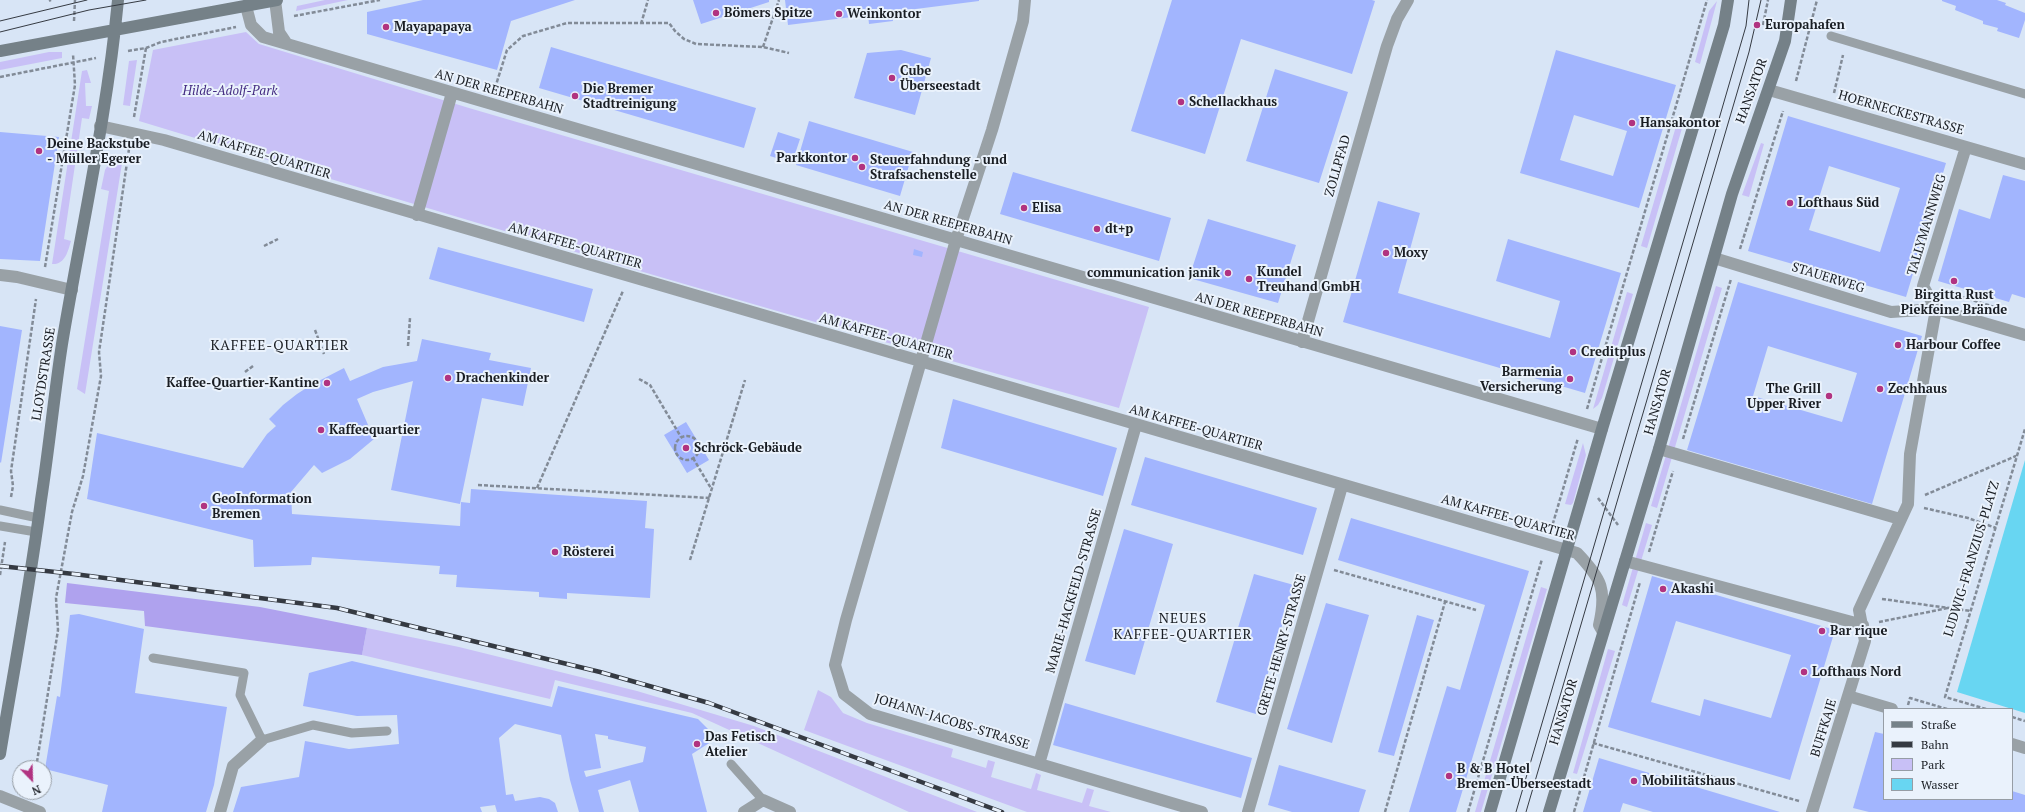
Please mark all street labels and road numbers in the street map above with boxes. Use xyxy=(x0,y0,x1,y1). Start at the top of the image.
street label: HANSATOR xyxy=(1733,56,1771,126)
street label: AN DER REEPERBAHN xyxy=(433,66,565,118)
street label: HOERNECKESTRASSE xyxy=(1836,88,1966,138)
street label: AM KAFFEE-QUARTIER xyxy=(196,127,332,183)
street label: ZOLLPFAD xyxy=(1322,133,1354,199)
street label: TALLYMANNWEG xyxy=(1904,172,1950,278)
street label: AN DER REEPERBAHN xyxy=(882,197,1014,249)
street label: AM KAFFEE-QUARTIER xyxy=(506,219,644,273)
street label: STAUERWEG xyxy=(1790,260,1866,296)
street label: AN DER REEPERBAHN xyxy=(1193,289,1325,341)
street label: AM KAFFEE-QUARTIER xyxy=(817,310,955,364)
street label: LLOYDSTRASSE xyxy=(29,326,59,422)
street label: HANSATOR xyxy=(1641,367,1675,437)
street label: AM KAFFEE-QUARTIER xyxy=(1127,401,1265,455)
street label: LUDWIG-FRANZIUS-PLATZ xyxy=(1941,479,2003,639)
street label: AM KAFFEE-QUARTIER xyxy=(1439,491,1577,545)
street label: MARIE-HACKFELD-STRASSE xyxy=(1043,507,1105,675)
street label: GRETE-HENRY-STRASSE xyxy=(1254,572,1310,718)
street label: HANSATOR xyxy=(1547,677,1581,747)
street label: JOHANN-JACOBS-STRASSE xyxy=(873,691,1031,753)
street label: BUFFKAJE xyxy=(1808,697,1840,759)

